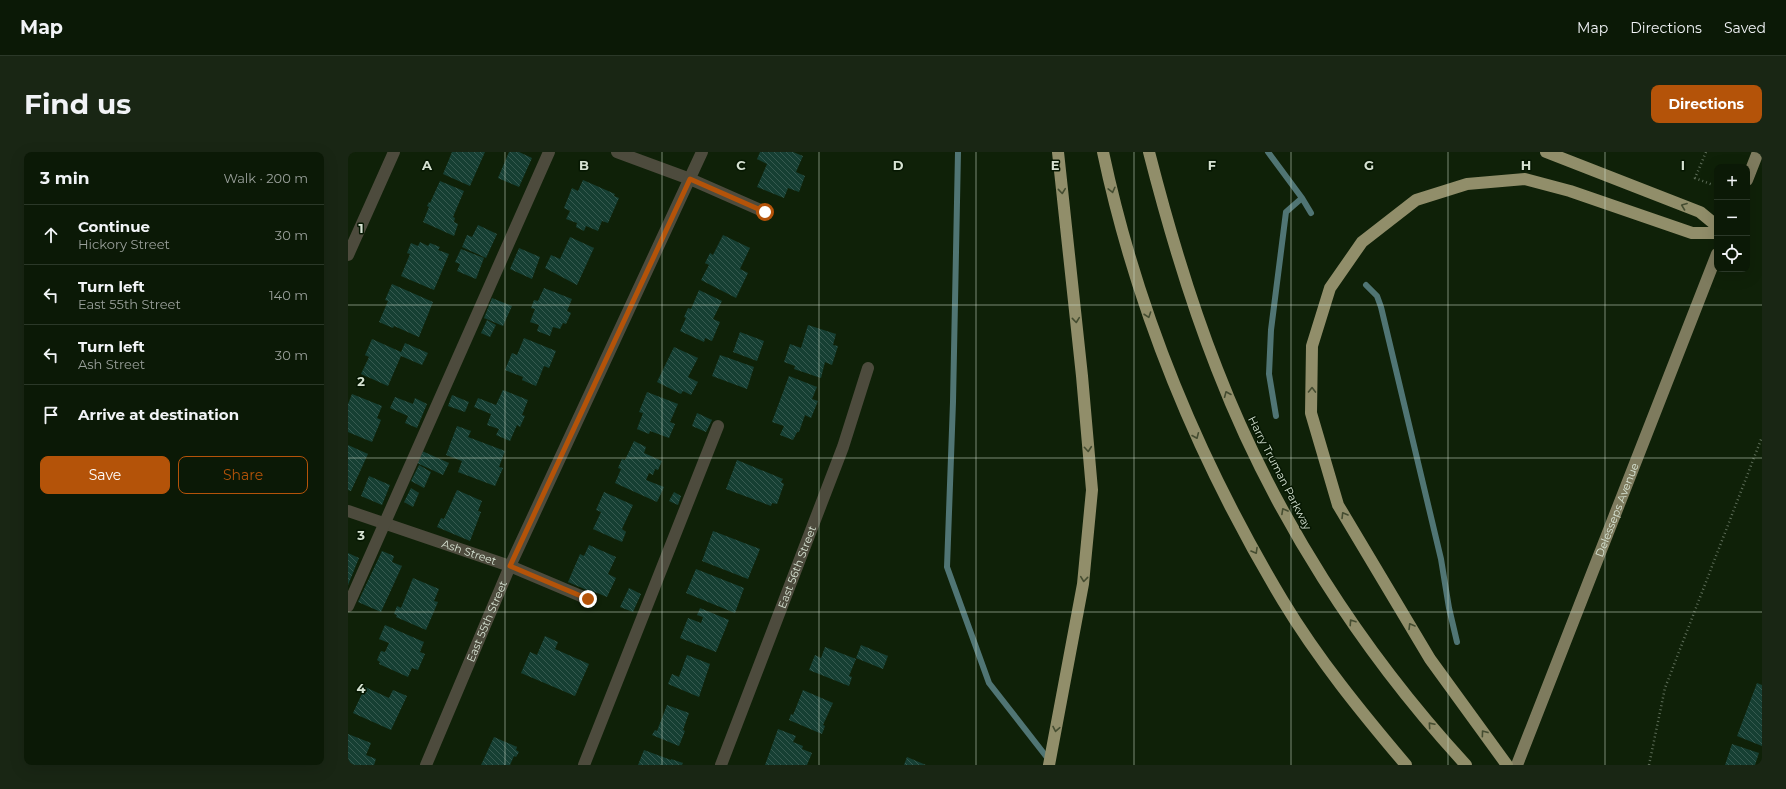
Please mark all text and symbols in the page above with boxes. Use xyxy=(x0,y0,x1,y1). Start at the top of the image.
text: Map xyxy=(20,16,63,39)
text: Map xyxy=(1577,19,1608,37)
text: Directions xyxy=(1630,19,1702,37)
text: Saved xyxy=(1724,19,1766,37)
button: Directions xyxy=(1651,85,1762,123)
text: Find us xyxy=(24,87,131,121)
text: A xyxy=(421,157,433,173)
text: B xyxy=(579,157,589,173)
text: C xyxy=(736,157,746,173)
text: D xyxy=(893,157,904,173)
text: E xyxy=(1051,157,1060,173)
text: F xyxy=(1208,157,1216,173)
text: G xyxy=(1364,157,1374,173)
text: H xyxy=(1521,157,1531,173)
text: I xyxy=(1681,157,1685,173)
map controls xyxy=(1714,164,1750,272)
button: + xyxy=(1714,164,1750,200)
text: 3 min xyxy=(40,168,90,188)
text: Walk · 200 m xyxy=(223,170,308,186)
one-way arrow xyxy=(1107,186,1116,193)
one-way arrow xyxy=(1057,188,1066,194)
button: − xyxy=(1714,200,1750,236)
one-way arrow xyxy=(1681,202,1688,210)
route start xyxy=(756,203,774,221)
text: Continue xyxy=(78,217,150,236)
text: 1 xyxy=(358,220,364,236)
icon: ahead xyxy=(40,224,62,246)
text: 30 m xyxy=(275,227,308,243)
text: Hickory Street xyxy=(78,236,170,252)
button: locate xyxy=(1714,236,1750,272)
text: Turn left xyxy=(78,277,145,296)
icon: left xyxy=(40,284,62,306)
text: 140 m xyxy=(269,287,308,303)
text: East 55th Street xyxy=(78,296,181,312)
one-way arrow xyxy=(1144,311,1152,318)
one-way arrow xyxy=(1071,317,1080,323)
text: Turn left xyxy=(78,337,145,356)
icon: left xyxy=(40,344,62,366)
text: 30 m xyxy=(275,347,308,363)
text: Ash Street xyxy=(78,356,145,372)
text: 2 xyxy=(357,373,365,389)
one-way arrow xyxy=(1308,387,1316,393)
one-way arrow xyxy=(1224,391,1232,398)
icon: arrive xyxy=(40,404,62,426)
text: Arrive at destination xyxy=(78,405,239,424)
street label: Harry Truman Parkway xyxy=(1245,414,1315,532)
one-way arrow xyxy=(1191,431,1199,439)
one-way arrow xyxy=(1084,446,1093,452)
button: Save xyxy=(40,456,170,494)
button: Share xyxy=(178,456,308,494)
street label: Delesseps Avenue xyxy=(1592,460,1642,559)
one-way arrow xyxy=(1281,508,1289,515)
one-way arrow xyxy=(1341,512,1349,519)
street label: East 56th Street xyxy=(775,523,819,610)
text: 3 xyxy=(356,527,365,543)
street label: Ash Street xyxy=(440,536,499,568)
one-way arrow xyxy=(1250,547,1257,554)
one-way arrow xyxy=(1079,576,1088,582)
street label: East 55th Street xyxy=(463,578,510,664)
route end xyxy=(579,590,597,608)
one-way arrow xyxy=(1350,619,1357,626)
one-way arrow xyxy=(1408,623,1415,630)
text: 4 xyxy=(357,680,366,696)
one-way arrow xyxy=(1429,722,1436,730)
one-way arrow xyxy=(1052,726,1061,732)
one-way arrow xyxy=(1482,731,1489,738)

